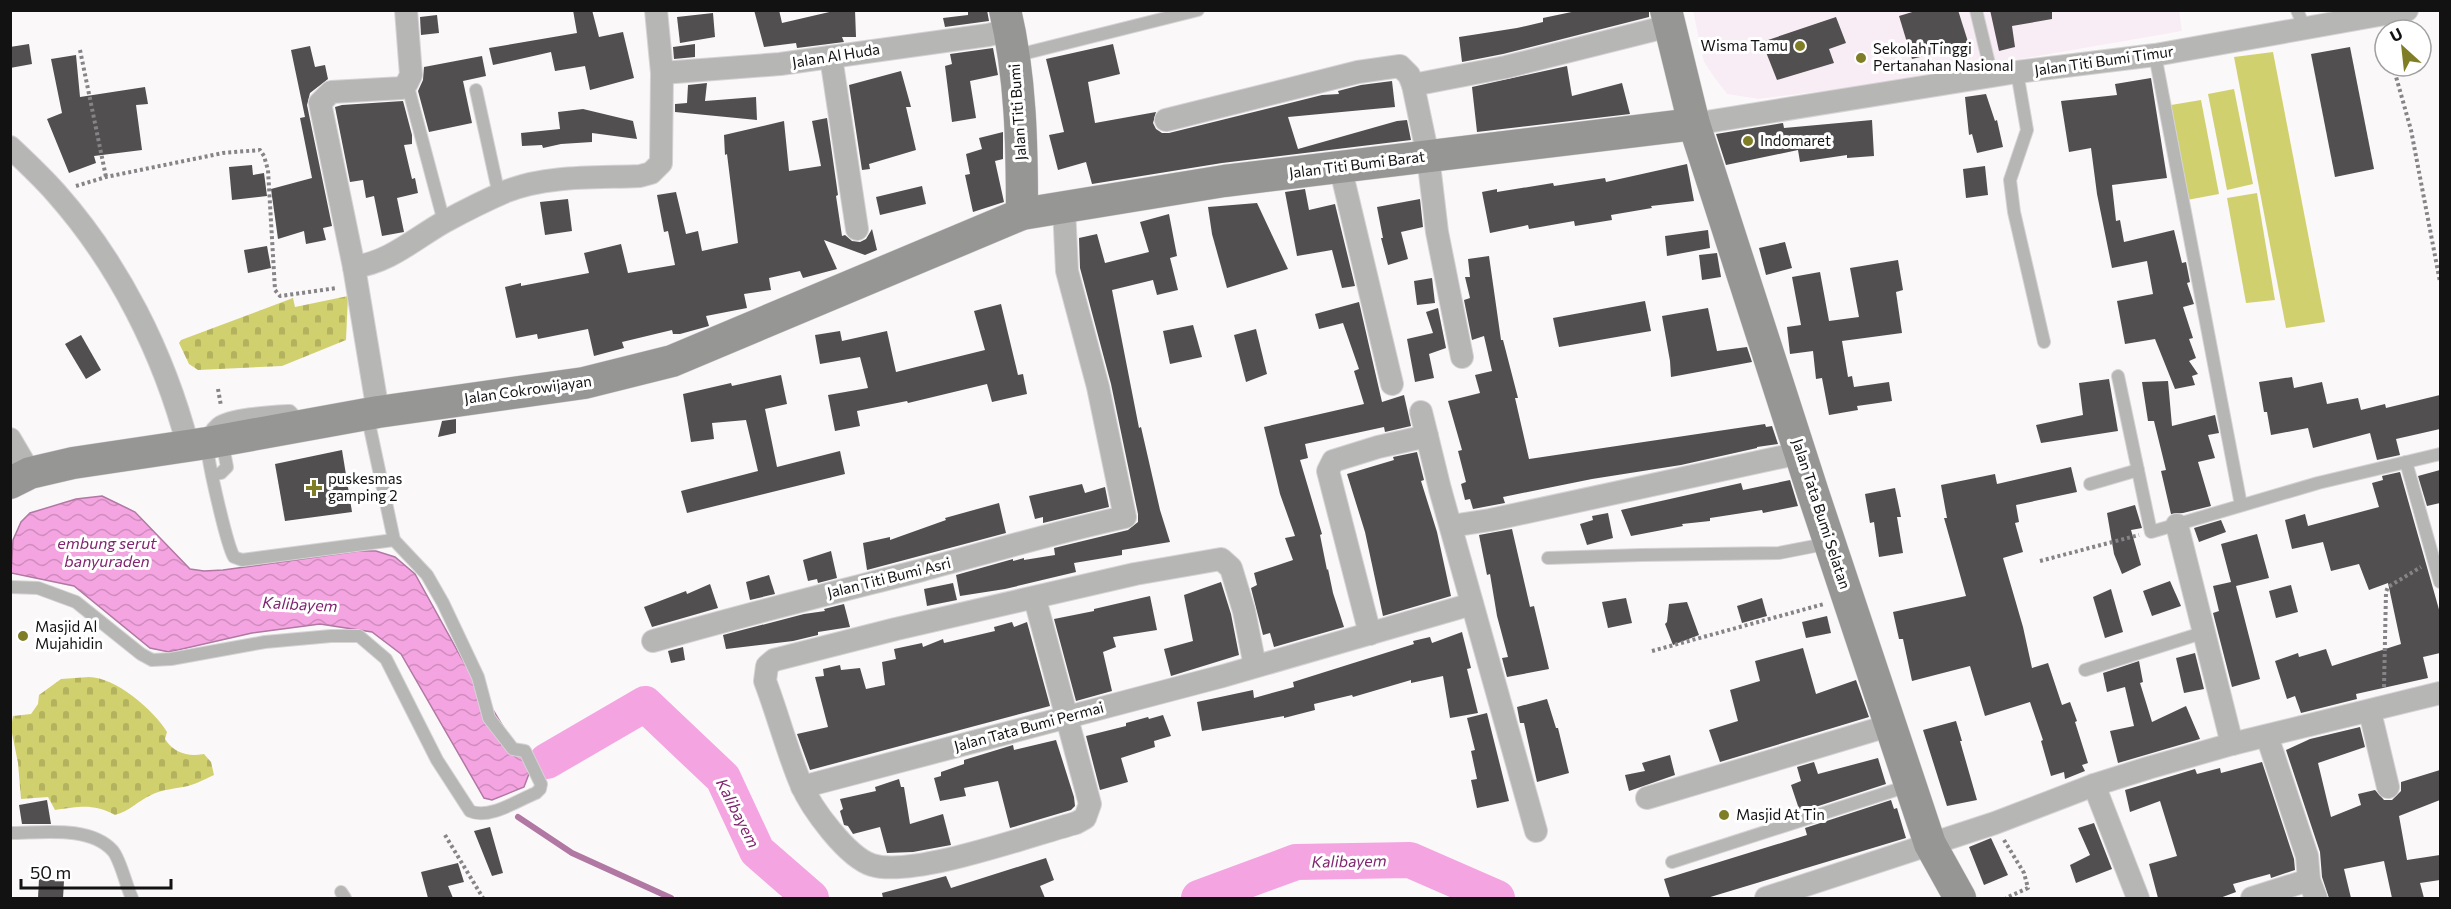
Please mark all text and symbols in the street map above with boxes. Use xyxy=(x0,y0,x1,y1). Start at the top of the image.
north arrow xyxy=(2373,18,2433,78)
text: U xyxy=(2386,23,2405,45)
place label: Wisma Tamu xyxy=(1701,36,1788,54)
street label: Jalan Al Huda xyxy=(791,39,881,71)
marker: Wisma Tamu xyxy=(1793,39,1807,53)
place label: Sekolah Tinggi Pertanahan Nasional xyxy=(1873,39,2013,74)
street label: Jalan Titi Bumi Timur xyxy=(2033,41,2175,79)
marker: Sekolah Tinggi Pertanahan Nasional xyxy=(1854,51,1868,65)
street label: Jalan Titi Bumi xyxy=(1005,63,1029,161)
place label: Indomaret xyxy=(1760,131,1831,149)
marker: Indomaret xyxy=(1741,134,1755,148)
street label: Jalan Titi Bumi Barat xyxy=(1288,147,1426,181)
street label: Jalan Cokrowijayan xyxy=(463,371,593,407)
street label: Jalan Tata Bumi Selatan xyxy=(1789,436,1855,591)
place label: puskesmas gamping 2 xyxy=(328,469,403,504)
marker: puskesmas gamping 2 xyxy=(305,479,323,497)
water label: embung serut banyuraden xyxy=(57,533,157,570)
street label: Jalan Titi Bumi Asri xyxy=(825,553,952,601)
water label: Kalibayem xyxy=(262,592,338,615)
place label: Masjid Al Mujahidin xyxy=(35,617,103,652)
marker: Masjid Al Mujahidin xyxy=(16,629,30,643)
street label: Jalan Tata Bumi Permai xyxy=(952,697,1105,755)
water label: Kalibayem xyxy=(713,775,764,851)
place label: Masjid At Tin xyxy=(1736,805,1825,823)
marker: Masjid At Tin xyxy=(1717,808,1731,822)
water label: Kalibayem xyxy=(1311,850,1387,871)
scale bar xyxy=(21,852,171,890)
text: 50 m xyxy=(30,861,71,883)

